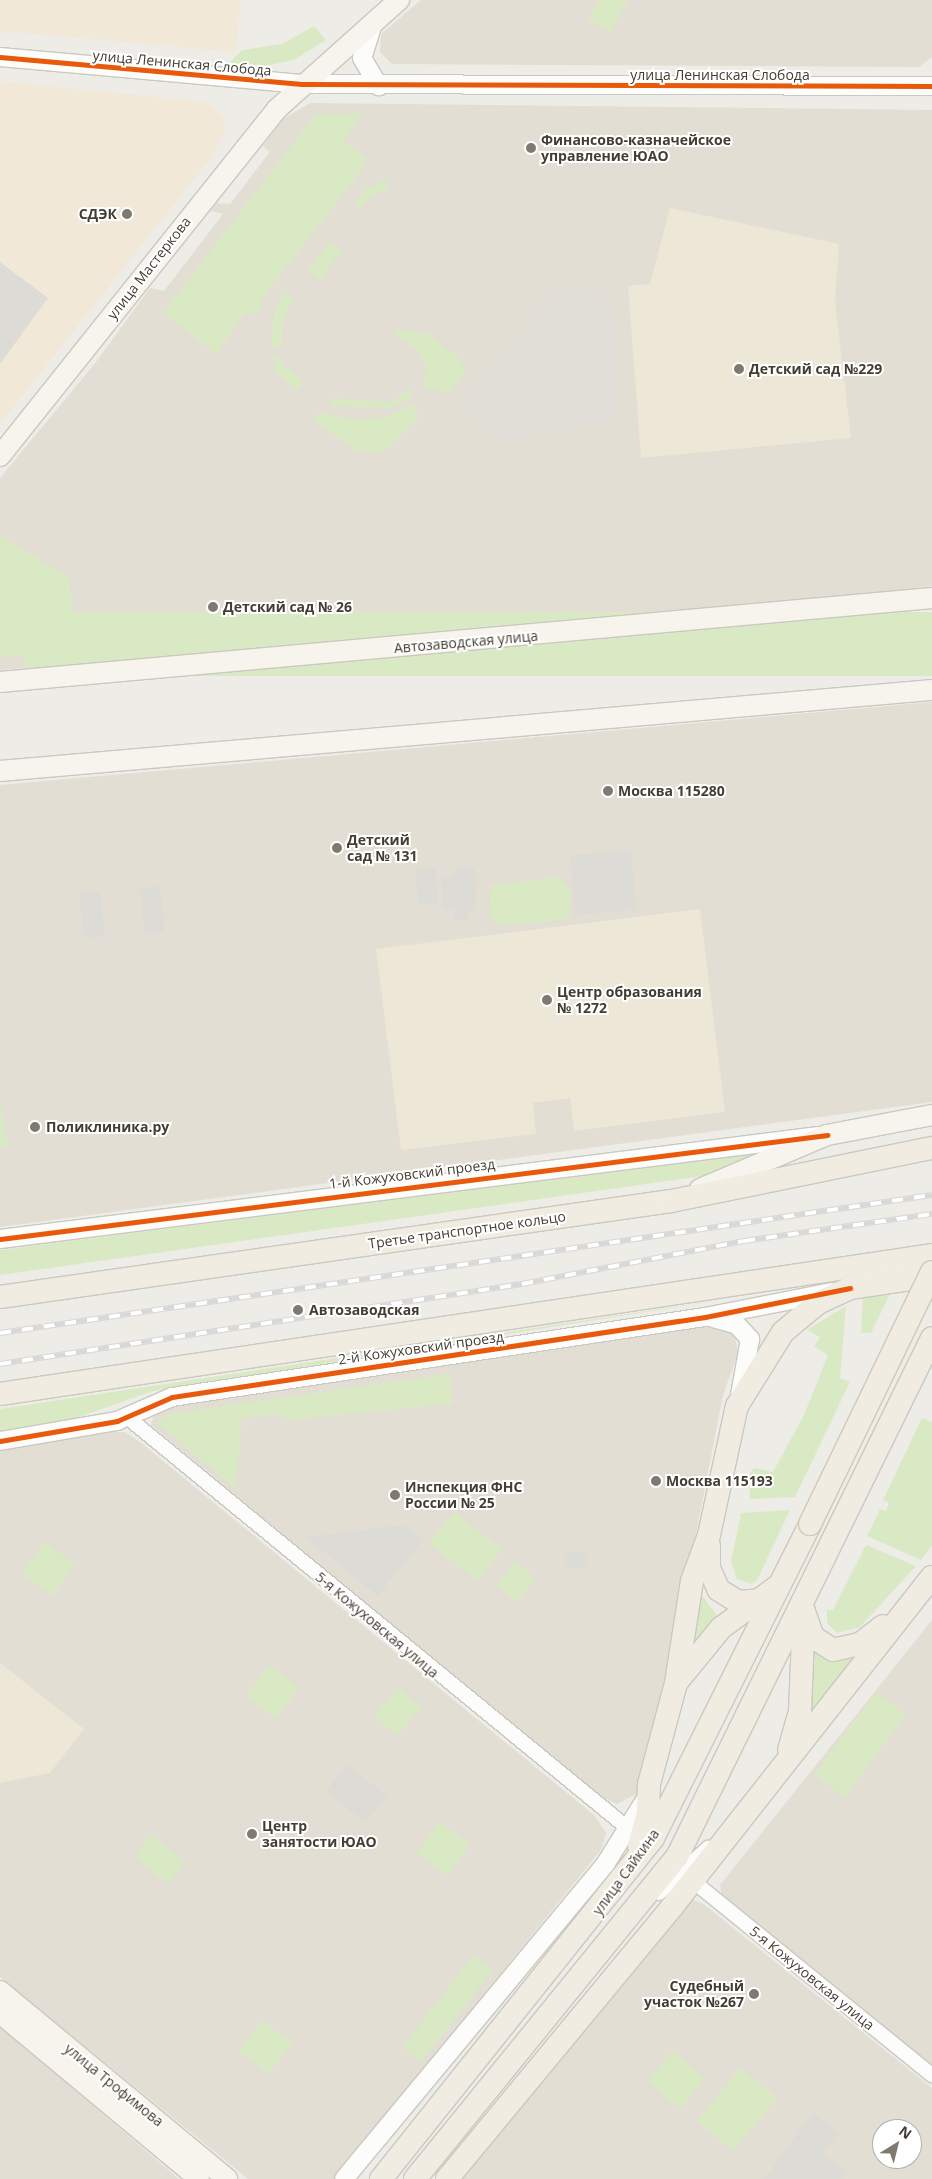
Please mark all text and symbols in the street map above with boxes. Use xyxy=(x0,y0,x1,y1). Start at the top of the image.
street label: улица Ленинская Слобода xyxy=(92,47,272,79)
street label: улица Ленинская Слобода xyxy=(630,67,810,83)
place label: Финансово-казначейское управление ЮАО xyxy=(541,132,731,164)
marker: Финансово-казначейское управление ЮАО xyxy=(525,142,537,154)
place label: СДЭК xyxy=(79,206,117,222)
marker: СДЭК xyxy=(121,208,133,220)
street label: улица Мастеркова xyxy=(104,213,194,323)
place label: Детский сад №229 xyxy=(749,361,882,377)
marker: Детский сад №229 xyxy=(733,363,745,375)
place label: Детский сад № 26 xyxy=(223,599,352,615)
marker: Детский сад № 26 xyxy=(207,601,219,613)
street label: Автозаводская улица xyxy=(393,627,539,657)
place label: Москва 115280 xyxy=(618,783,725,799)
marker: Москва 115280 xyxy=(602,785,614,797)
place label: Детский сад № 131 xyxy=(347,832,418,864)
marker: Детский сад № 131 xyxy=(331,842,343,854)
place label: Центр образования № 1272 xyxy=(557,984,702,1016)
marker: Центр образования № 1272 xyxy=(541,994,553,1006)
place label: Поликлиника.ру xyxy=(46,1119,169,1135)
marker: Поликлиника.ру xyxy=(28,1120,42,1134)
street label: 1-й Кожуховский проезд xyxy=(328,1155,496,1193)
street label: Третье транспортное кольцо xyxy=(367,1208,567,1252)
place label: Автозаводская xyxy=(309,1302,419,1318)
marker: Автозаводская xyxy=(291,1303,305,1317)
street label: 2-й Кожуховский проезд xyxy=(337,1328,505,1368)
place label: Москва 115193 xyxy=(666,1473,773,1489)
marker: Москва 115193 xyxy=(650,1475,662,1487)
place label: Инспекция ФНС России № 25 xyxy=(405,1479,522,1511)
marker: Инспекция ФНС России № 25 xyxy=(389,1489,401,1501)
street label: 5-я Кожуховская улица xyxy=(312,1569,442,1681)
place label: Центр занятости ЮАО xyxy=(262,1818,377,1850)
street label: улица Сайкина xyxy=(589,1826,663,1918)
marker: Центр занятости ЮАО xyxy=(246,1828,258,1840)
street label: 5-я Кожуховская улица xyxy=(746,1923,878,2033)
place label: Судебный участок №267 xyxy=(644,1978,744,2010)
marker: Судебный участок №267 xyxy=(748,1988,760,2000)
street label: улица Трофимова xyxy=(61,2040,167,2130)
north arrow xyxy=(872,2119,922,2169)
text: N xyxy=(895,2121,916,2143)

